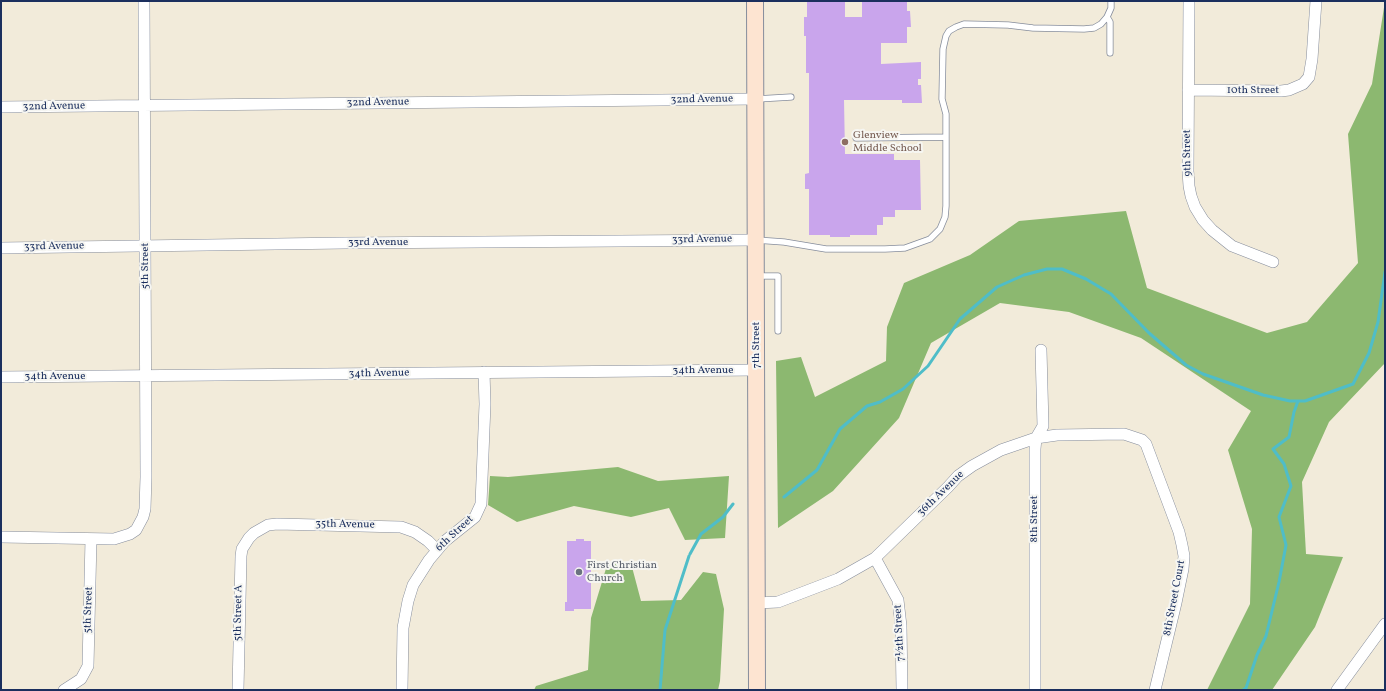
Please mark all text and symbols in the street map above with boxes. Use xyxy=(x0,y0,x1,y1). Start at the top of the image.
street label: 10th Street xyxy=(1227,84,1279,98)
street label: 32nd Avenue xyxy=(671,93,733,107)
street label: 32nd Avenue xyxy=(347,96,409,110)
street label: 32nd Avenue xyxy=(23,100,85,114)
place label: Glenview Middle School xyxy=(853,129,922,155)
street label: 9th Street xyxy=(1181,129,1195,177)
marker: Glenview Middle School xyxy=(840,137,850,147)
street label: 33rd Avenue xyxy=(672,233,732,247)
street label: 33rd Avenue xyxy=(348,236,408,250)
street label: 33rd Avenue xyxy=(24,240,84,254)
street label: 5th Street xyxy=(139,243,153,289)
street label: 7th Street xyxy=(750,322,764,368)
street label: 34th Avenue xyxy=(673,364,733,378)
street label: 34th Avenue xyxy=(348,367,410,381)
street label: 34th Avenue xyxy=(25,370,85,384)
street label: 36th Avenue xyxy=(915,468,967,520)
street label: 8th Street xyxy=(1028,495,1042,543)
street label: 6th Street xyxy=(433,513,477,555)
street label: 35th Avenue xyxy=(315,518,375,532)
place label: First Christian Church xyxy=(587,559,657,585)
street label: 8th Street Court xyxy=(1161,559,1189,637)
marker: First Christian Church xyxy=(574,567,584,577)
street label: 5th Street A xyxy=(232,585,246,641)
street label: 5th Street xyxy=(82,586,96,634)
street label: 7½th Street xyxy=(892,604,908,662)

